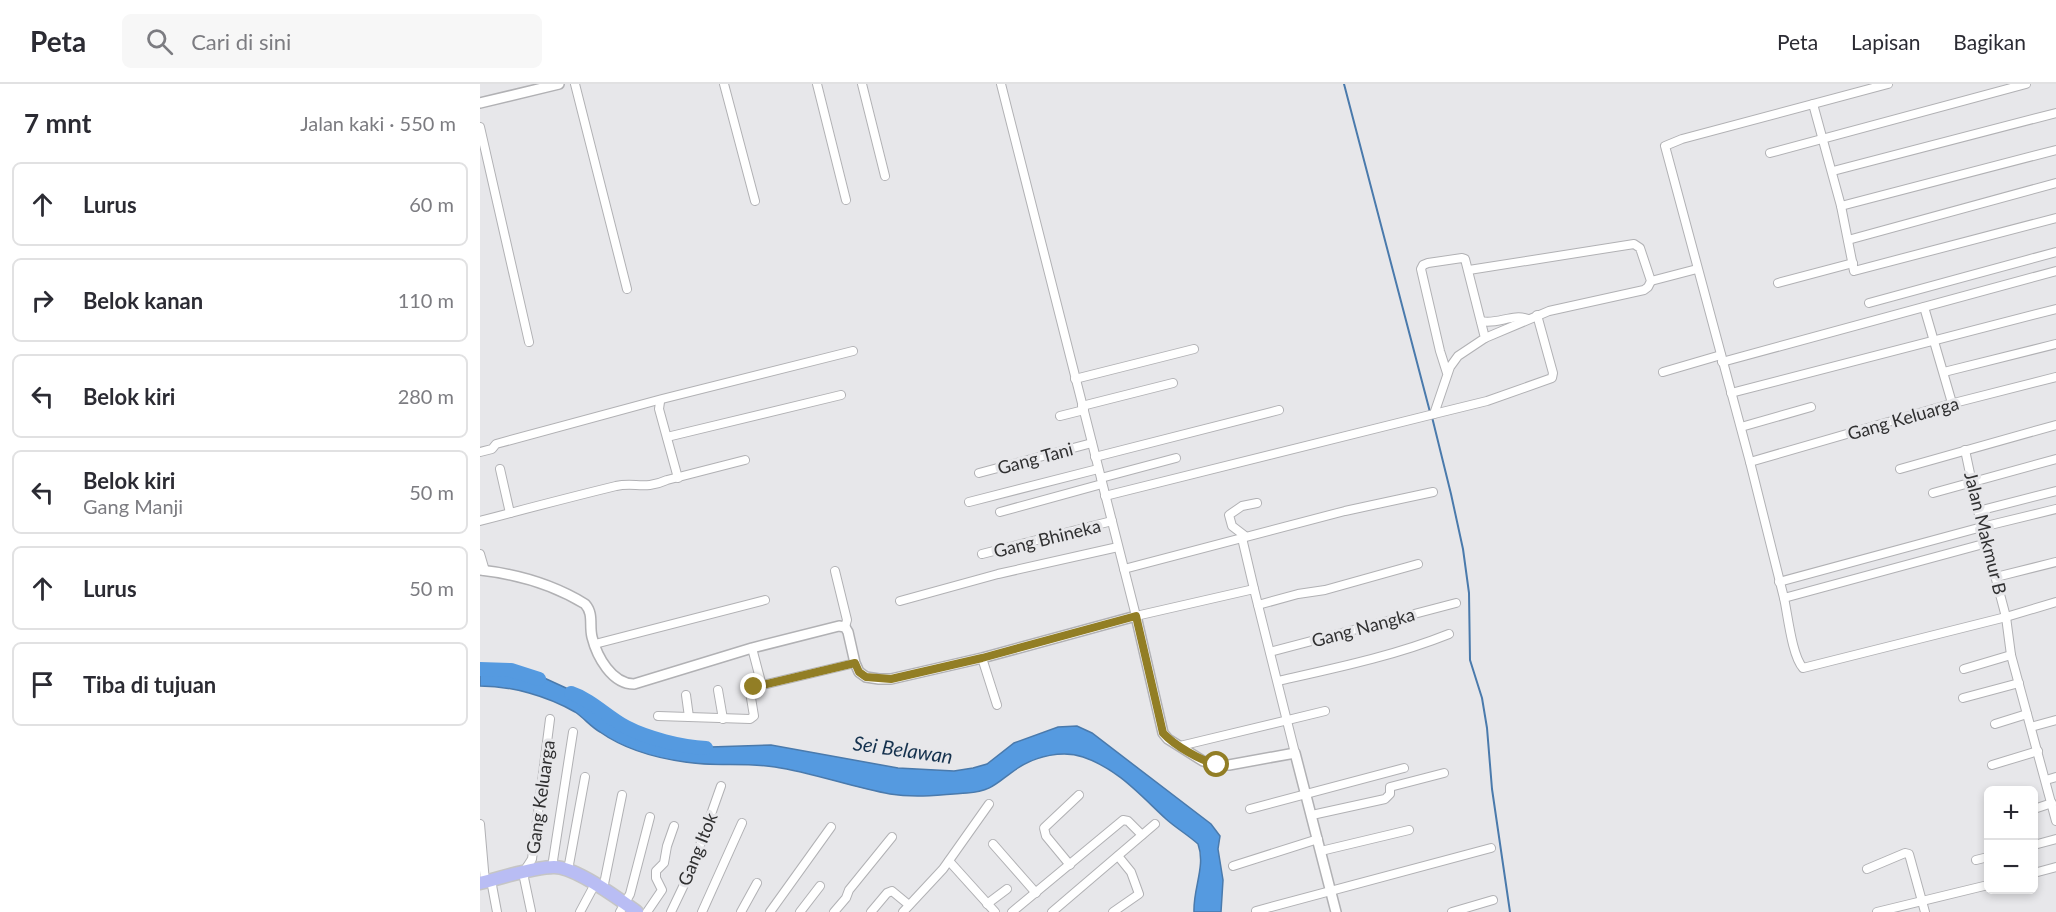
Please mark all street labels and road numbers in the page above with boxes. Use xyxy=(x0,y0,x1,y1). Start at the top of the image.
street label: Gang Keluarga xyxy=(1845,392,1961,444)
street label: Gang Tani xyxy=(995,437,1075,479)
street label: Jalan Makmur B xyxy=(1960,469,2012,597)
street label: Gang Bhineka xyxy=(991,514,1103,562)
street label: Gang Nangka xyxy=(1309,603,1417,651)
street label: Gang Keluarga xyxy=(521,739,559,855)
street label: Gang Itok xyxy=(672,809,722,889)

